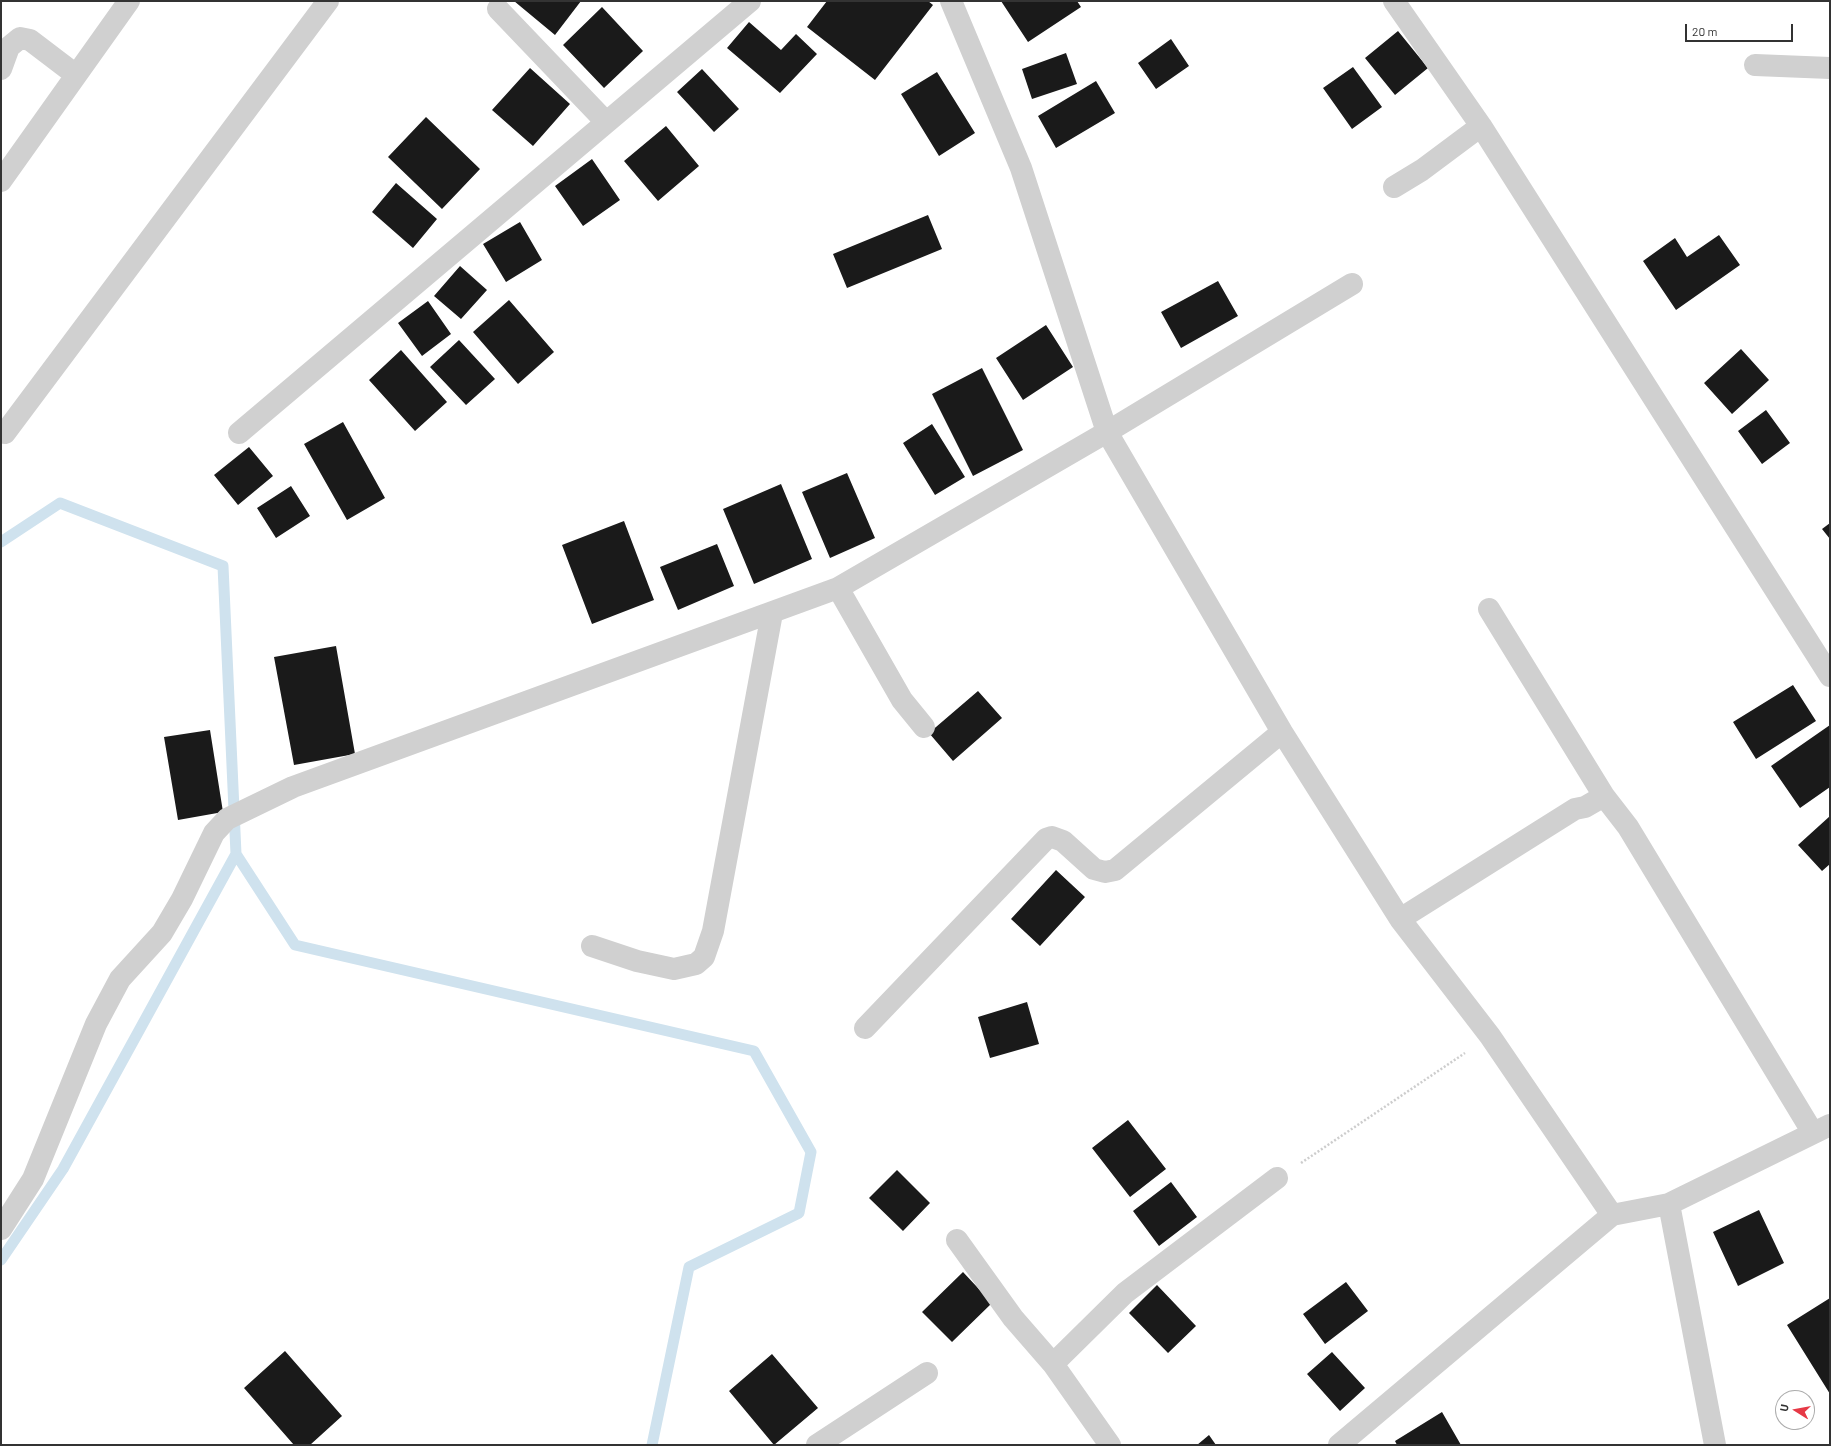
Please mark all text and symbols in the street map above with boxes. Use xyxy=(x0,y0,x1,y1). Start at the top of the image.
scale bar xyxy=(1687,16,1795,42)
text: 20 m xyxy=(1692,24,1718,38)
north arrow xyxy=(1775,1390,1815,1430)
text: U xyxy=(1777,1403,1791,1412)

